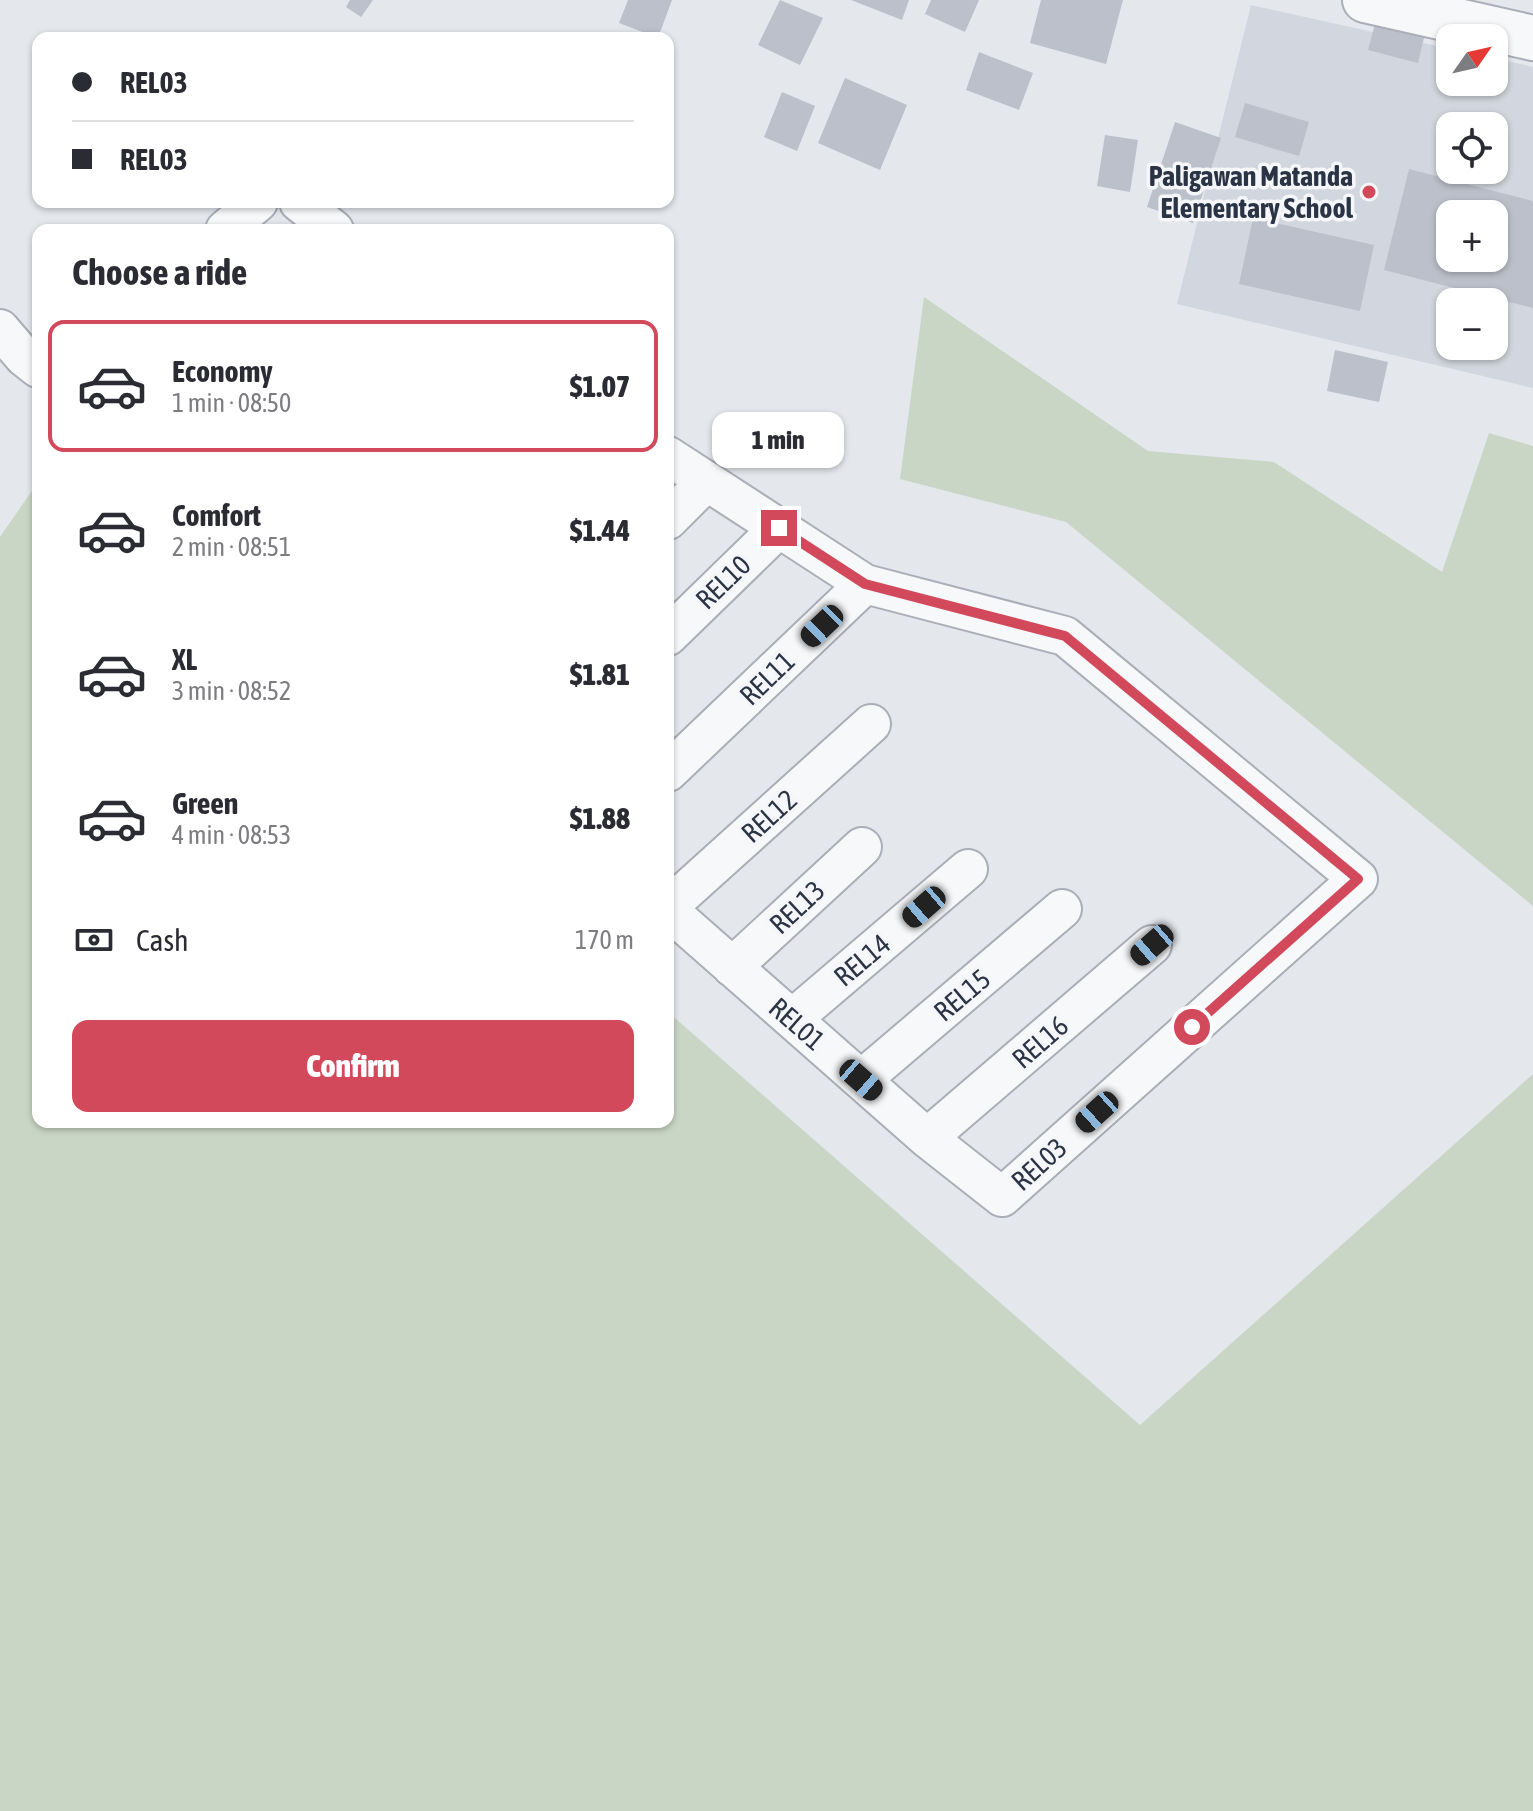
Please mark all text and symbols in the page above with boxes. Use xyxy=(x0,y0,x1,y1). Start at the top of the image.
north arrow xyxy=(1436,24,1508,96)
map controls xyxy=(1436,24,1508,360)
text: REL03 xyxy=(120,65,188,99)
button: locate xyxy=(1436,112,1508,184)
text: REL03 xyxy=(120,142,188,176)
place label: Paligawan Matanda Elementary School xyxy=(1149,160,1354,224)
marker: Paligawan Matanda Elementary School xyxy=(1360,183,1378,201)
button: + xyxy=(1436,200,1508,272)
text: Choose a ride xyxy=(72,251,247,293)
button: − xyxy=(1436,288,1508,360)
icon: car xyxy=(76,350,148,422)
text: Economy xyxy=(172,354,273,388)
text: $1.07 xyxy=(570,369,630,403)
text: 1 min · 08:50 xyxy=(172,388,291,418)
callout: 1 min xyxy=(713,412,845,468)
text: 1 min xyxy=(751,425,805,455)
icon: car xyxy=(76,494,148,566)
text: Comfort xyxy=(172,498,261,532)
route end xyxy=(761,510,797,546)
text: $1.44 xyxy=(570,513,630,547)
text: 2 min · 08:51 xyxy=(172,532,291,562)
street label: REL10 xyxy=(689,549,757,615)
car xyxy=(796,601,848,651)
icon: car xyxy=(76,638,148,710)
text: XL xyxy=(172,642,197,676)
street label: REL11 xyxy=(733,645,801,711)
text: $1.81 xyxy=(570,657,630,691)
text: 3 min · 08:52 xyxy=(172,676,291,706)
icon: car xyxy=(76,782,148,854)
street label: REL12 xyxy=(735,783,803,849)
text: Green xyxy=(172,786,238,820)
text: $1.88 xyxy=(570,801,630,835)
text: 4 min · 08:53 xyxy=(172,820,291,850)
street label: REL13 xyxy=(763,874,831,940)
car xyxy=(898,882,950,932)
icon: cash xyxy=(72,918,116,962)
car xyxy=(1126,920,1178,970)
text: Cash xyxy=(136,923,189,957)
text: 170 m xyxy=(575,925,634,955)
street label: REL14 xyxy=(828,927,896,993)
street label: REL15 xyxy=(928,962,996,1028)
street label: REL01 xyxy=(763,991,831,1057)
street label: REL16 xyxy=(1006,1009,1074,1075)
route start xyxy=(1174,1009,1210,1045)
button: Confirm xyxy=(72,1020,634,1112)
car xyxy=(835,1055,887,1105)
car xyxy=(1071,1087,1123,1137)
street label: REL03 xyxy=(1005,1131,1073,1197)

